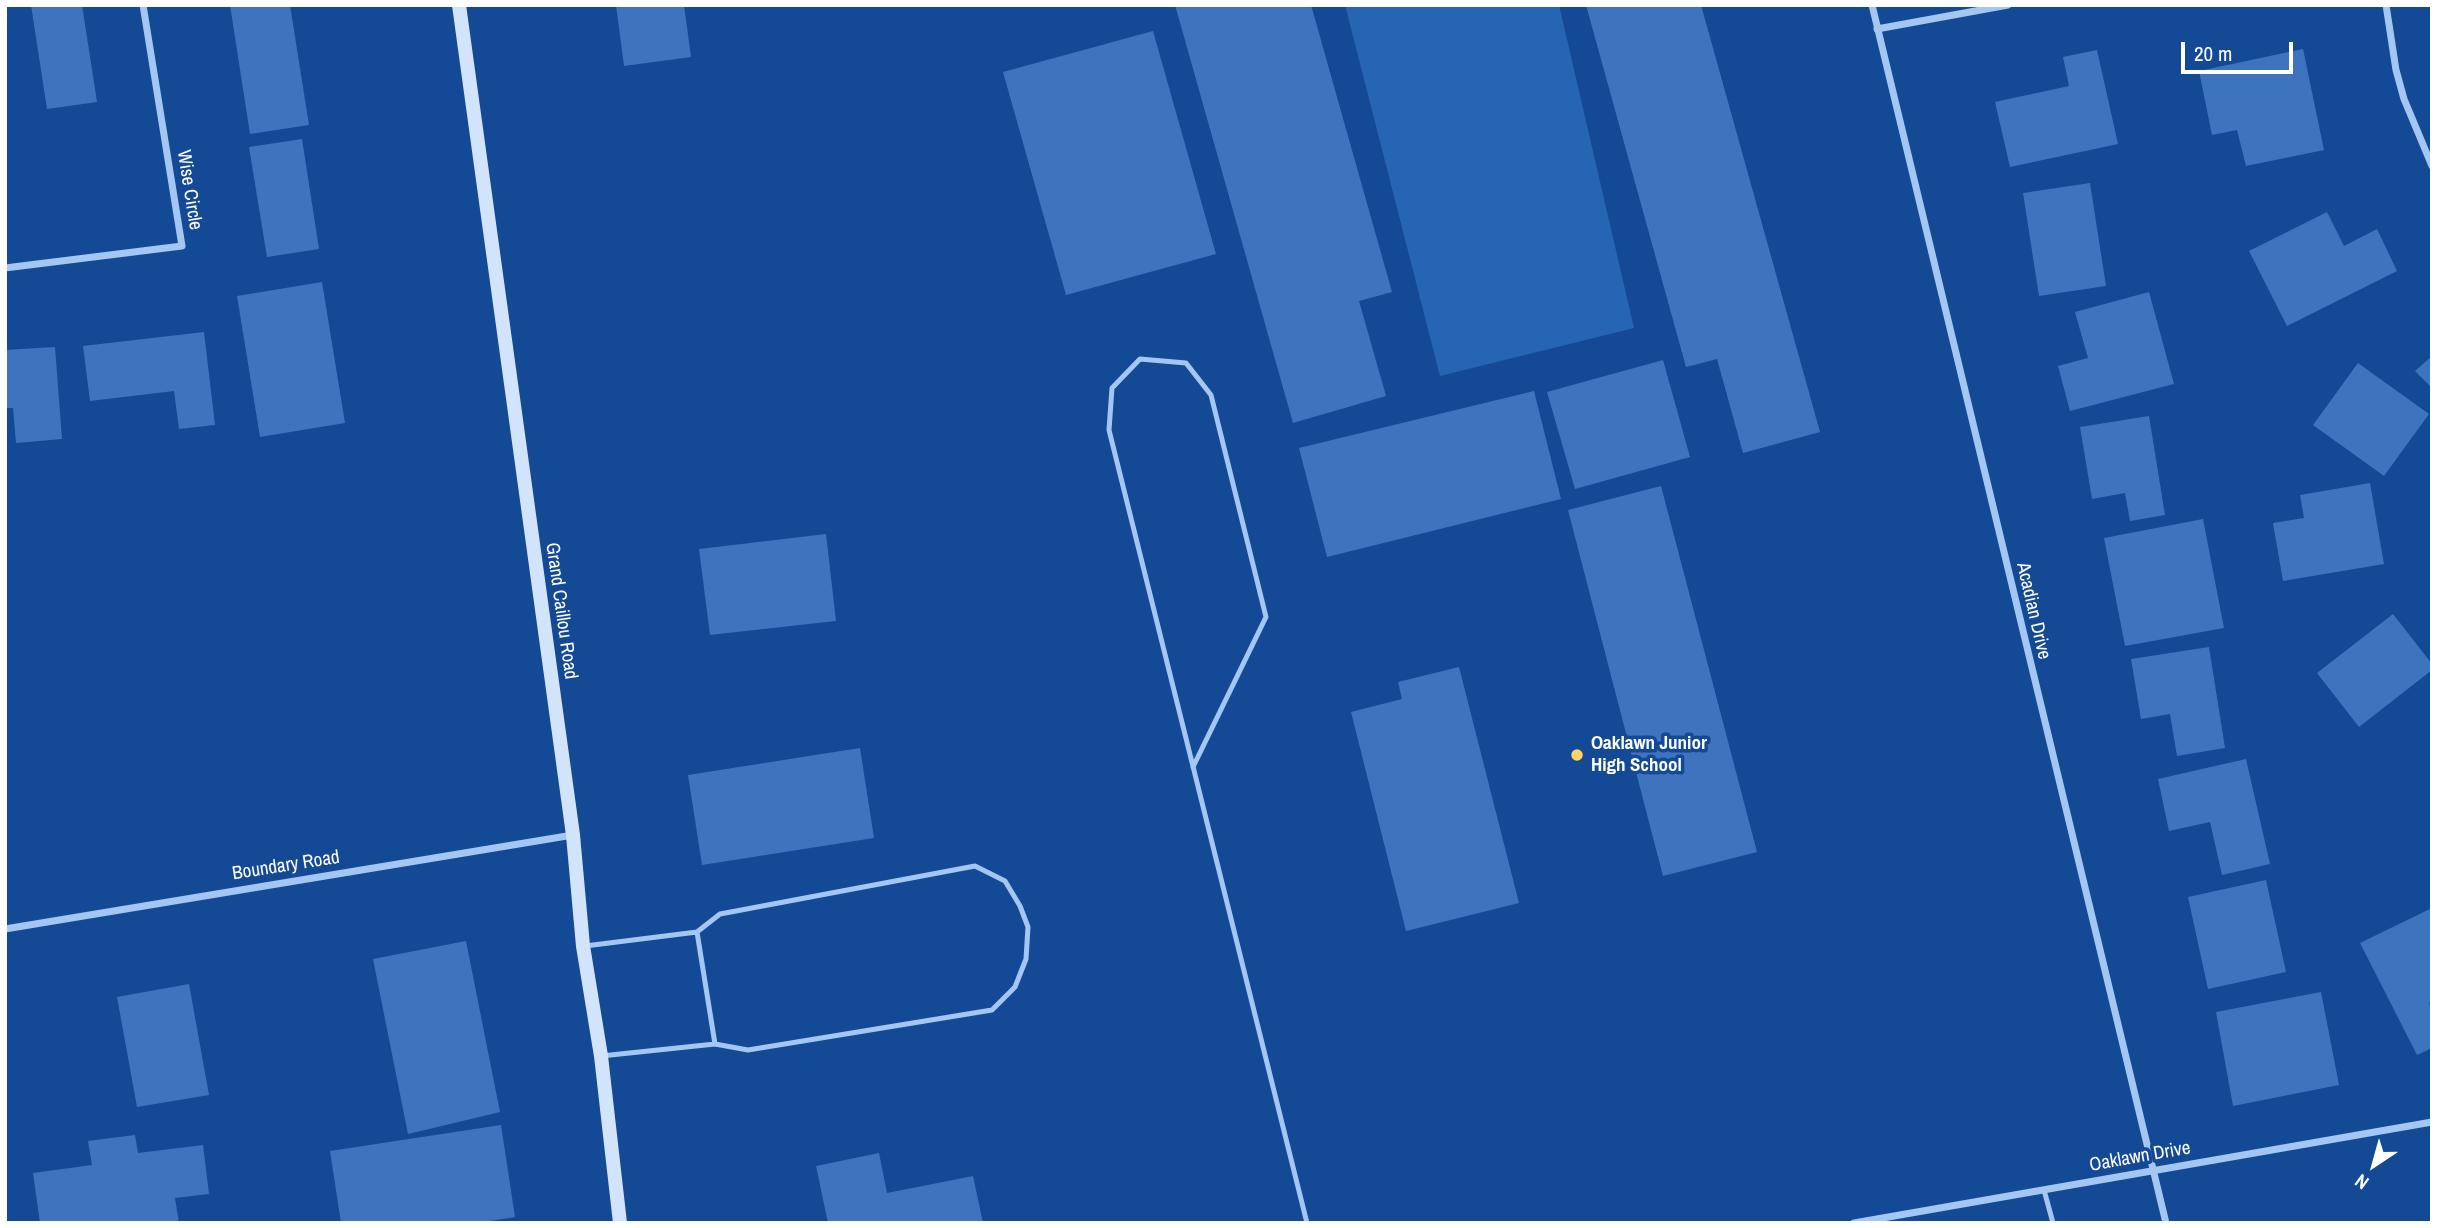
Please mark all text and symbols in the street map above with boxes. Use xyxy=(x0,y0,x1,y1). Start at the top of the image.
scale bar xyxy=(2185,28,2297,72)
text: 20 m xyxy=(2194,39,2232,68)
street label: Wise Circle xyxy=(171,148,207,232)
street label: Grand Caillou Road xyxy=(540,541,582,681)
street label: Acadian Drive xyxy=(2011,560,2055,662)
place label: Oaklawn Junior High School xyxy=(1591,733,1707,777)
marker: Oaklawn Junior High School xyxy=(1569,747,1585,763)
street label: Boundary Road xyxy=(231,846,341,886)
north arrow xyxy=(2339,1130,2409,1200)
street label: Oaklawn Drive xyxy=(2088,1137,2192,1177)
text: N xyxy=(2349,1168,2374,1196)

